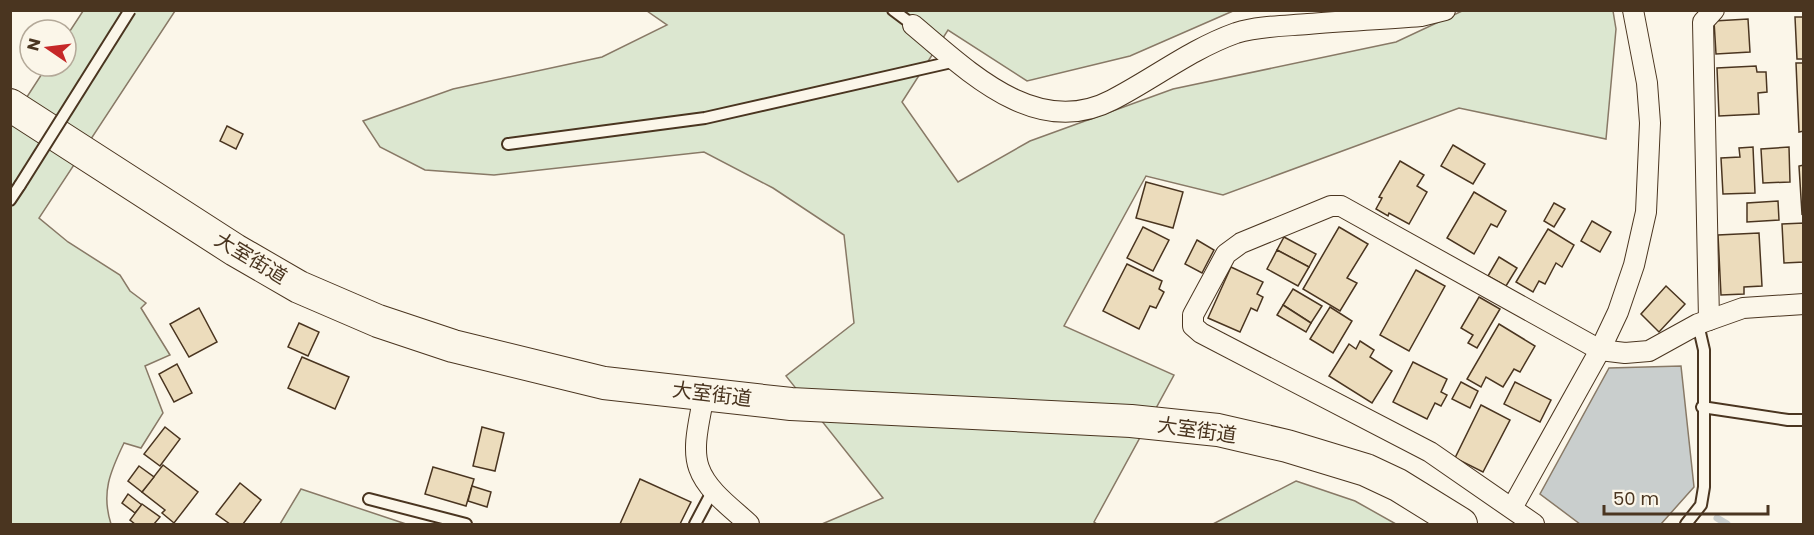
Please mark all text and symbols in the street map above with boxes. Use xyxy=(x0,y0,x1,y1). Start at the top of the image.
north arrow xyxy=(18,18,78,78)
text: N xyxy=(21,36,47,53)
street label: 大室街道 xyxy=(210,225,292,291)
street label: 大室街道 xyxy=(671,375,753,413)
street label: 大室街道 xyxy=(1155,411,1239,449)
scale bar xyxy=(1604,478,1768,516)
text: 50 m xyxy=(1613,486,1659,511)

